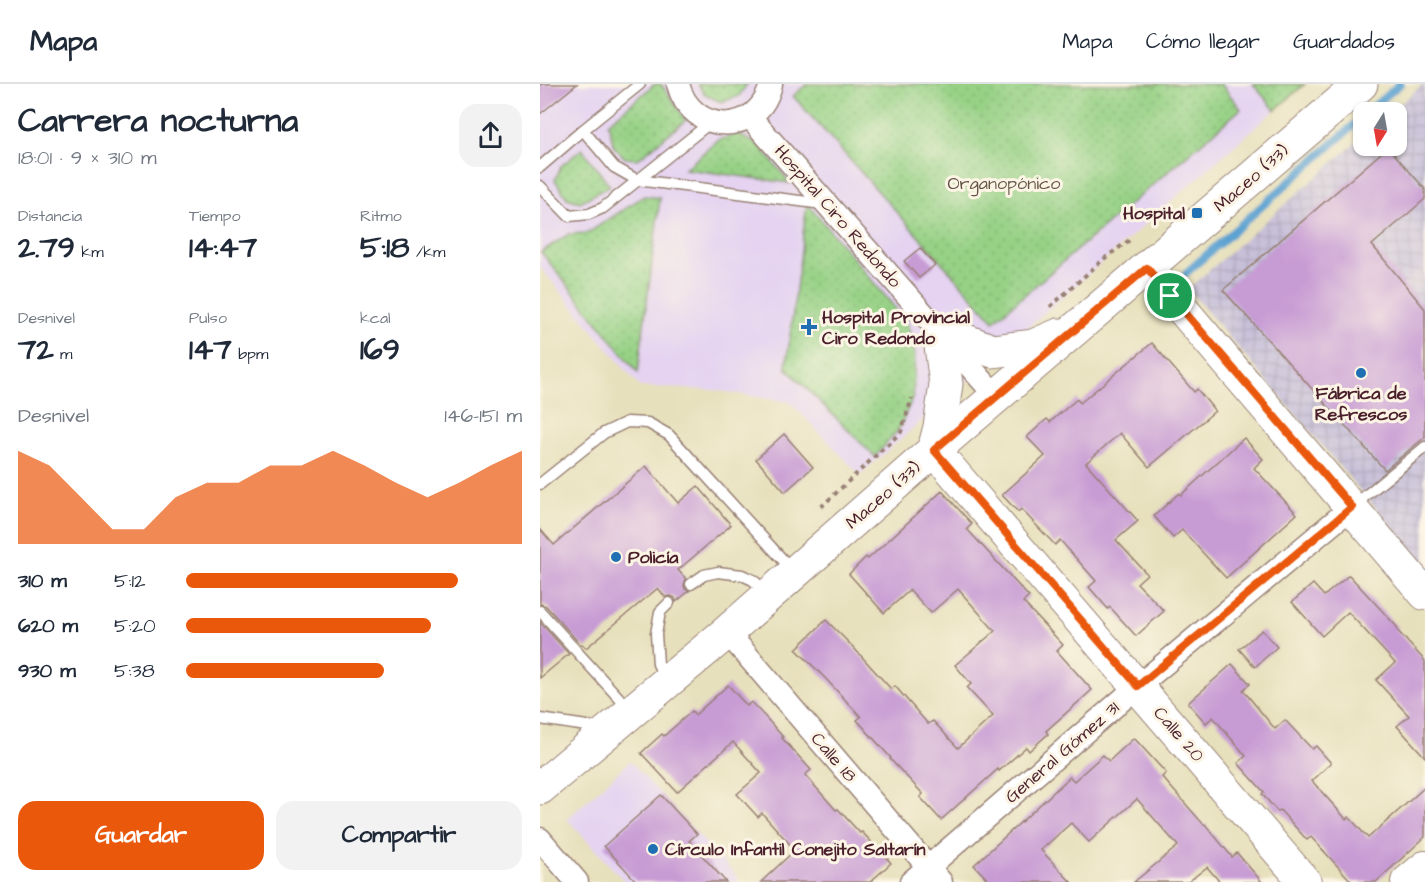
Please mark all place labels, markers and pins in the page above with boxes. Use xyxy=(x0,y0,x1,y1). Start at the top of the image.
place label: Hospital xyxy=(1123,201,1185,226)
marker: Hospital xyxy=(1190,206,1204,220)
pin xyxy=(1144,270,1195,321)
place label: Hospital Provincial Ciro Redondo xyxy=(822,305,970,351)
marker: Hospital Provincial Ciro Redondo xyxy=(800,318,818,336)
marker: Fábrica de Refrescos xyxy=(1354,366,1368,380)
place label: Fábrica de Refrescos xyxy=(1315,381,1407,427)
place label: Policía xyxy=(628,545,679,570)
marker: Policía xyxy=(609,550,623,564)
place label: Círculo Infantil Conejito Saltarín xyxy=(665,837,926,862)
marker: Círculo Infantil Conejito Saltarín xyxy=(646,842,660,856)

